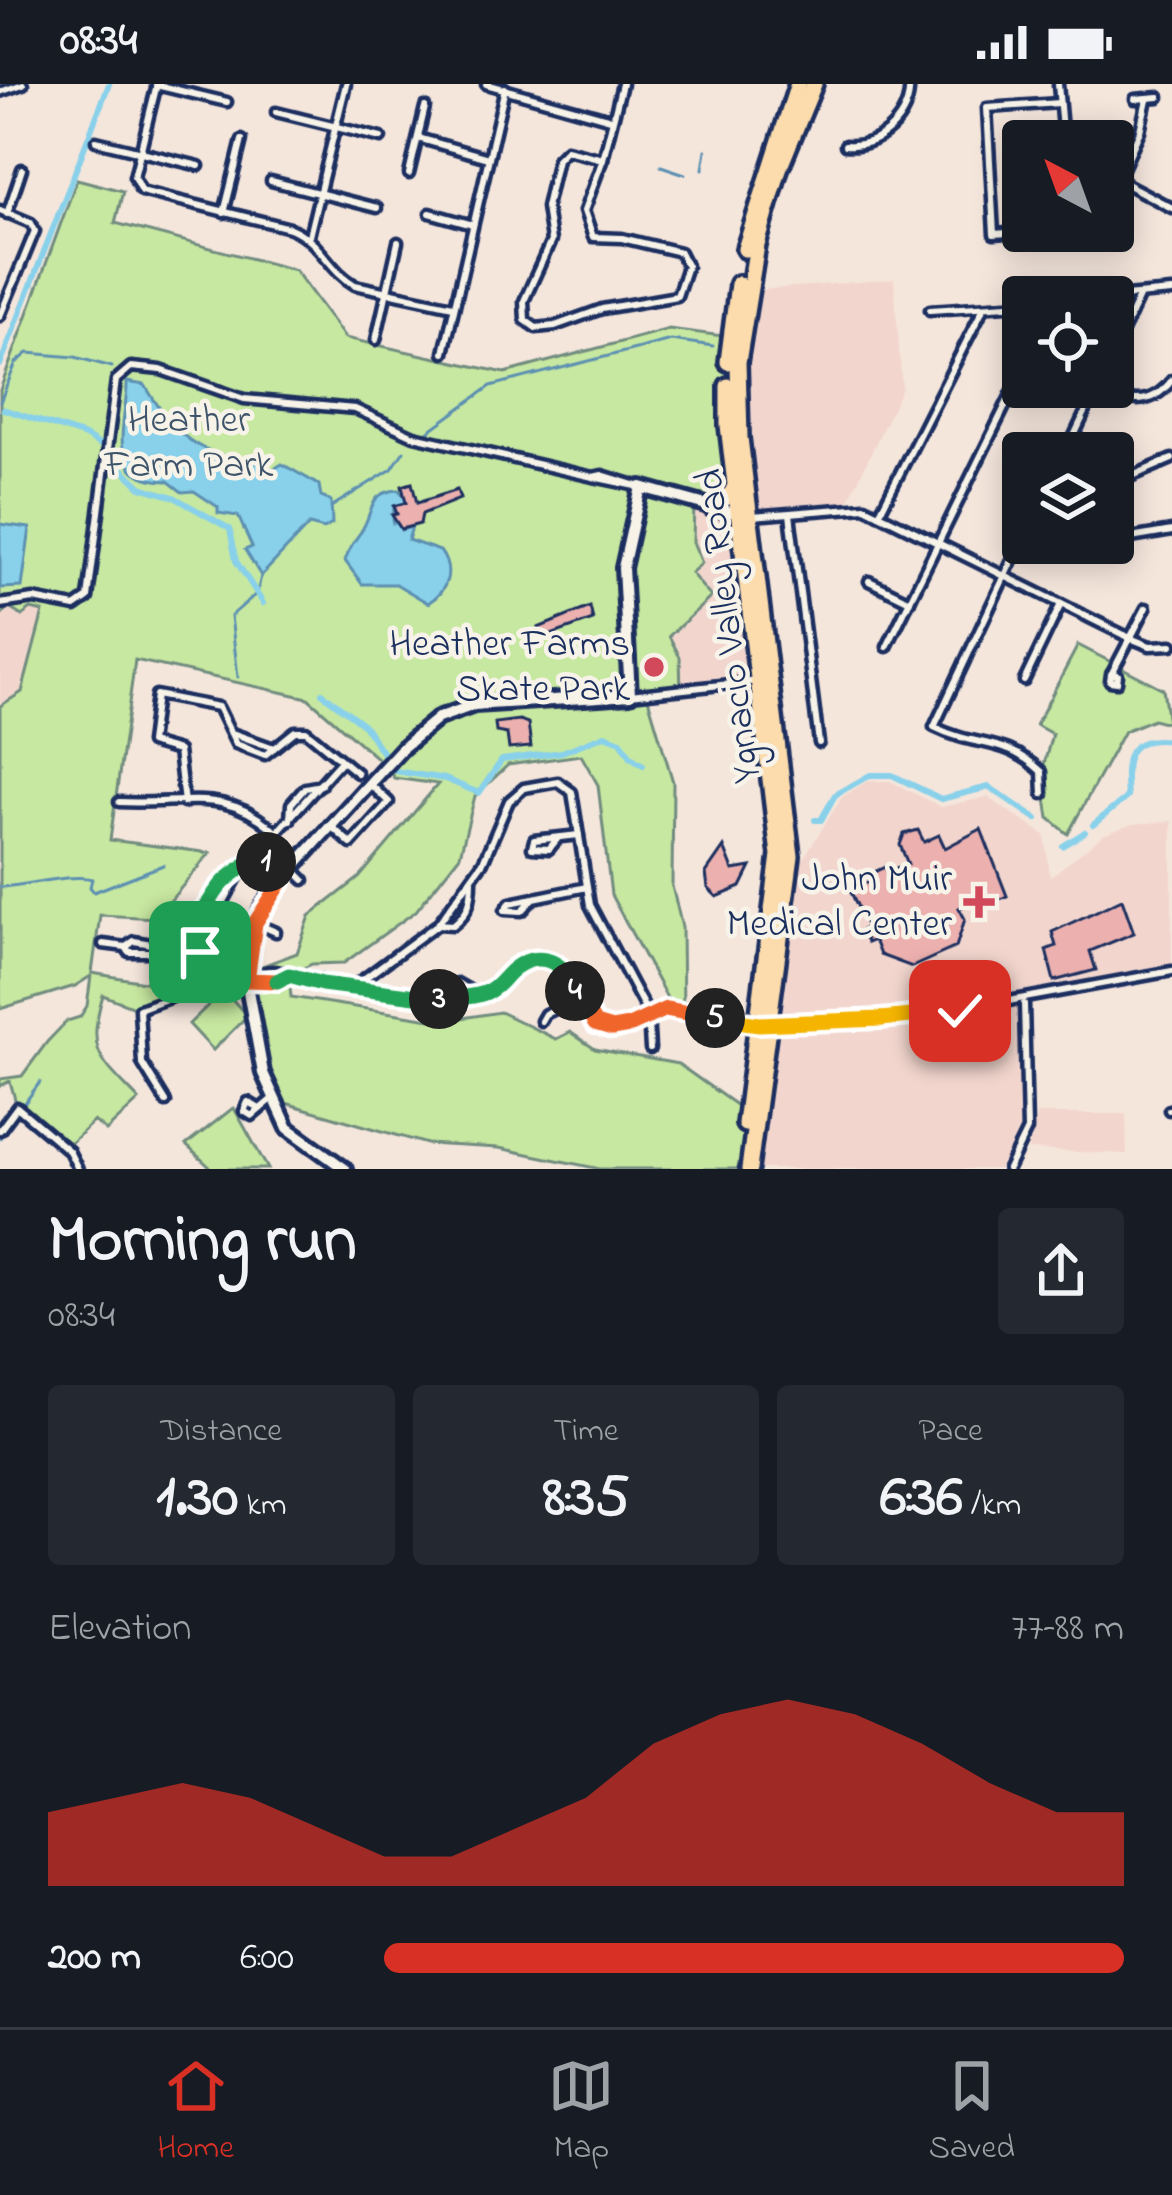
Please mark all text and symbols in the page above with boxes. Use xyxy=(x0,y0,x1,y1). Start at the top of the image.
text: 08:34 xyxy=(60,9,137,75)
north arrow xyxy=(1002,120,1134,252)
map controls xyxy=(1002,120,1134,564)
button: locate xyxy=(1002,276,1134,408)
park label: Heather Farm Park xyxy=(104,393,274,495)
button: layers xyxy=(1002,432,1134,564)
street label: Ygnacio Valley Road xyxy=(682,465,778,786)
place label: Heather Farms Skate Park xyxy=(389,617,631,719)
marker: Heather Farms Skate Park xyxy=(641,654,667,680)
pin: 1 xyxy=(236,832,296,892)
text: 1 xyxy=(261,838,271,886)
place label: John Muir Medical Center xyxy=(726,852,953,954)
marker: John Muir Medical Center xyxy=(963,886,995,918)
pin xyxy=(149,901,251,1003)
icon: arrive xyxy=(167,919,233,985)
pin xyxy=(909,960,1011,1062)
pin: 4 xyxy=(545,961,605,1021)
text: 4 xyxy=(568,967,582,1015)
pin: 3 xyxy=(409,969,469,1029)
text: 3 xyxy=(432,975,446,1023)
icon: check xyxy=(927,978,993,1044)
pin: 5 xyxy=(685,988,745,1048)
text: 5 xyxy=(706,994,724,1042)
text: Morning run xyxy=(48,1195,357,1291)
button: share xyxy=(998,1208,1124,1334)
text: 08:34 xyxy=(48,1288,115,1345)
text: Distance xyxy=(161,1408,282,1456)
text: Time xyxy=(553,1408,619,1456)
text: Pace xyxy=(918,1408,983,1456)
text: 1.30 xyxy=(156,1456,238,1543)
text: 8:35 xyxy=(543,1456,629,1543)
text: 6:36 xyxy=(880,1456,963,1543)
text: km xyxy=(238,1482,287,1530)
text: /km xyxy=(963,1482,1021,1530)
text: Elevation xyxy=(48,1601,191,1658)
text: 77–88 m xyxy=(1011,1601,1124,1658)
text: 200 m xyxy=(48,1930,141,1987)
text: 6:00 xyxy=(240,1930,294,1987)
tab: Home xyxy=(157,2053,234,2173)
tab: Map xyxy=(548,2053,614,2173)
tab: Saved xyxy=(929,2053,1015,2173)

